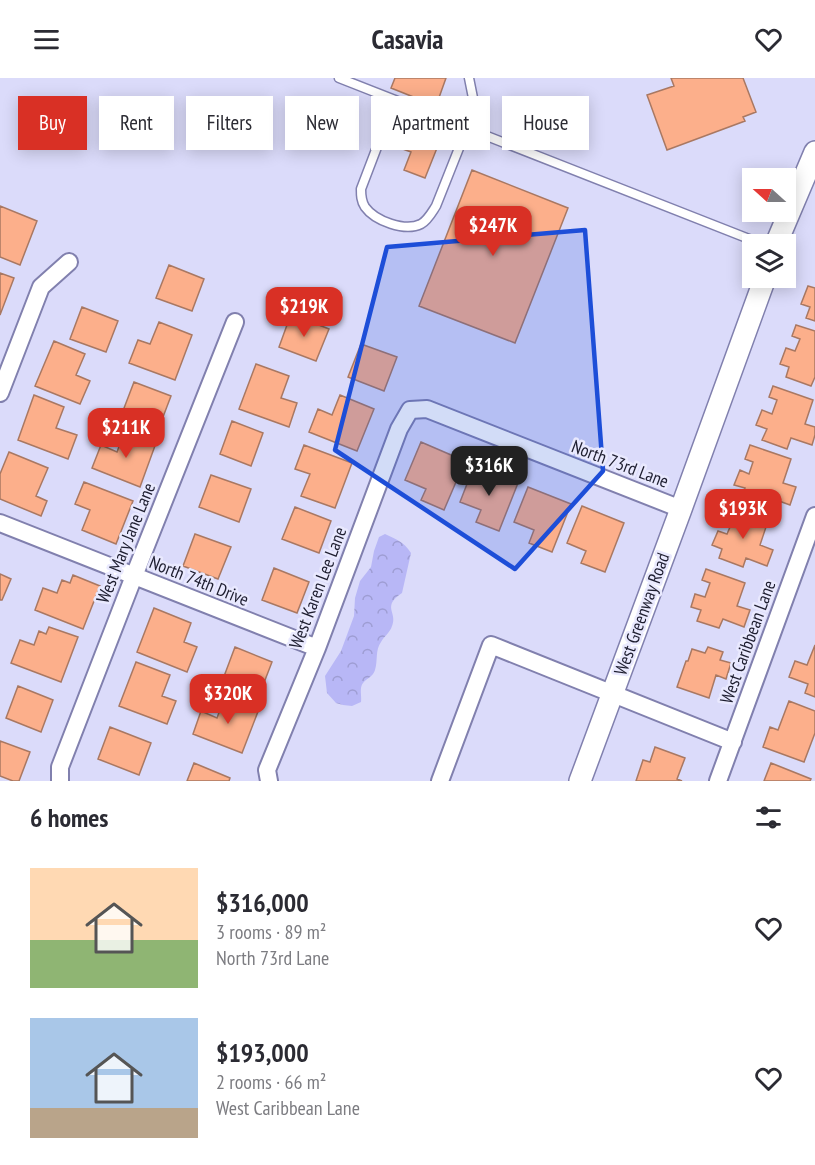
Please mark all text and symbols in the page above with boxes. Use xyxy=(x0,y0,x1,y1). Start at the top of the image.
text: Casavia xyxy=(372,22,443,56)
icon: menu xyxy=(30,23,63,56)
icon: heart xyxy=(752,23,785,56)
chip: Buy xyxy=(18,96,87,150)
chip: Rent xyxy=(99,96,174,150)
chip: Filters xyxy=(186,96,273,150)
chip: New xyxy=(285,96,359,150)
chip: Apartment xyxy=(371,96,490,150)
chip: House xyxy=(502,96,589,150)
north arrow xyxy=(742,168,796,222)
map controls xyxy=(742,168,796,288)
pin: $247K xyxy=(451,206,535,257)
text: $247K xyxy=(469,212,517,238)
button: layers xyxy=(742,234,796,288)
pin: $219K xyxy=(262,287,346,338)
text: $219K xyxy=(280,293,328,319)
pin: $211K xyxy=(84,408,168,459)
text: $211K xyxy=(102,414,150,440)
street label: North 73rd Lane xyxy=(568,435,672,493)
pin: $316K xyxy=(447,446,531,497)
text: $316K xyxy=(465,452,513,478)
street label: West Mary Jane Lane xyxy=(91,479,160,606)
pin: $193K xyxy=(701,489,785,540)
text: $193K xyxy=(719,495,767,521)
street label: West Karen Lee Lane xyxy=(284,524,351,652)
street label: West Greenway Road xyxy=(609,549,674,678)
street label: North 74th Drive xyxy=(146,550,252,611)
street label: West Caribbean Lane xyxy=(715,577,780,707)
pin: $320K xyxy=(186,674,270,725)
text: $320K xyxy=(204,680,252,706)
text: 6 homes xyxy=(30,801,108,834)
icon: filters xyxy=(752,801,785,834)
text: $316,000 xyxy=(216,886,309,919)
icon: home xyxy=(78,892,150,964)
icon: heart xyxy=(752,912,785,945)
text: 3 rooms · 89 m² xyxy=(216,919,326,945)
text: North 73rd Lane xyxy=(216,945,329,971)
text: $193,000 xyxy=(216,1036,309,1069)
icon: home xyxy=(78,1042,150,1114)
icon: heart xyxy=(752,1062,785,1095)
text: 2 rooms · 66 m² xyxy=(216,1069,326,1095)
text: West Caribbean Lane xyxy=(216,1095,360,1121)

